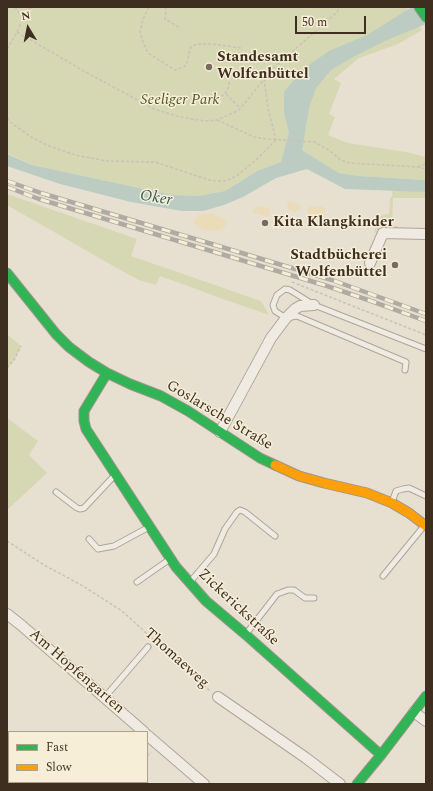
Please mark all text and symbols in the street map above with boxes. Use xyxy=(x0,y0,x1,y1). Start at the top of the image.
text: N xyxy=(20,7,32,25)
north arrow xyxy=(8,8,48,48)
scale bar xyxy=(297,8,368,34)
text: 50 m xyxy=(302,13,327,32)
place label: Standesamt Wolfenbüttel xyxy=(217,49,309,84)
marker: Standesamt Wolfenbüttel xyxy=(204,62,214,72)
park label: Seeliger Park xyxy=(140,92,220,110)
water label: Oker xyxy=(139,187,173,211)
place label: Kita Klangkinder xyxy=(273,214,394,232)
marker: Kita Klangkinder xyxy=(260,218,270,228)
place label: Stadtbücherei Wolfenbüttel xyxy=(290,247,387,282)
marker: Stadtbücherei Wolfenbüttel xyxy=(390,260,400,270)
street label: Goslarsche Straße xyxy=(163,377,275,455)
street label: Zickerickstraße xyxy=(194,566,282,650)
street label: Thomaeweg xyxy=(140,625,212,693)
street label: Am Hopfengarten xyxy=(25,626,127,718)
legend xyxy=(8,731,148,783)
text: Fast xyxy=(46,738,68,757)
text: Slow xyxy=(46,758,71,777)

